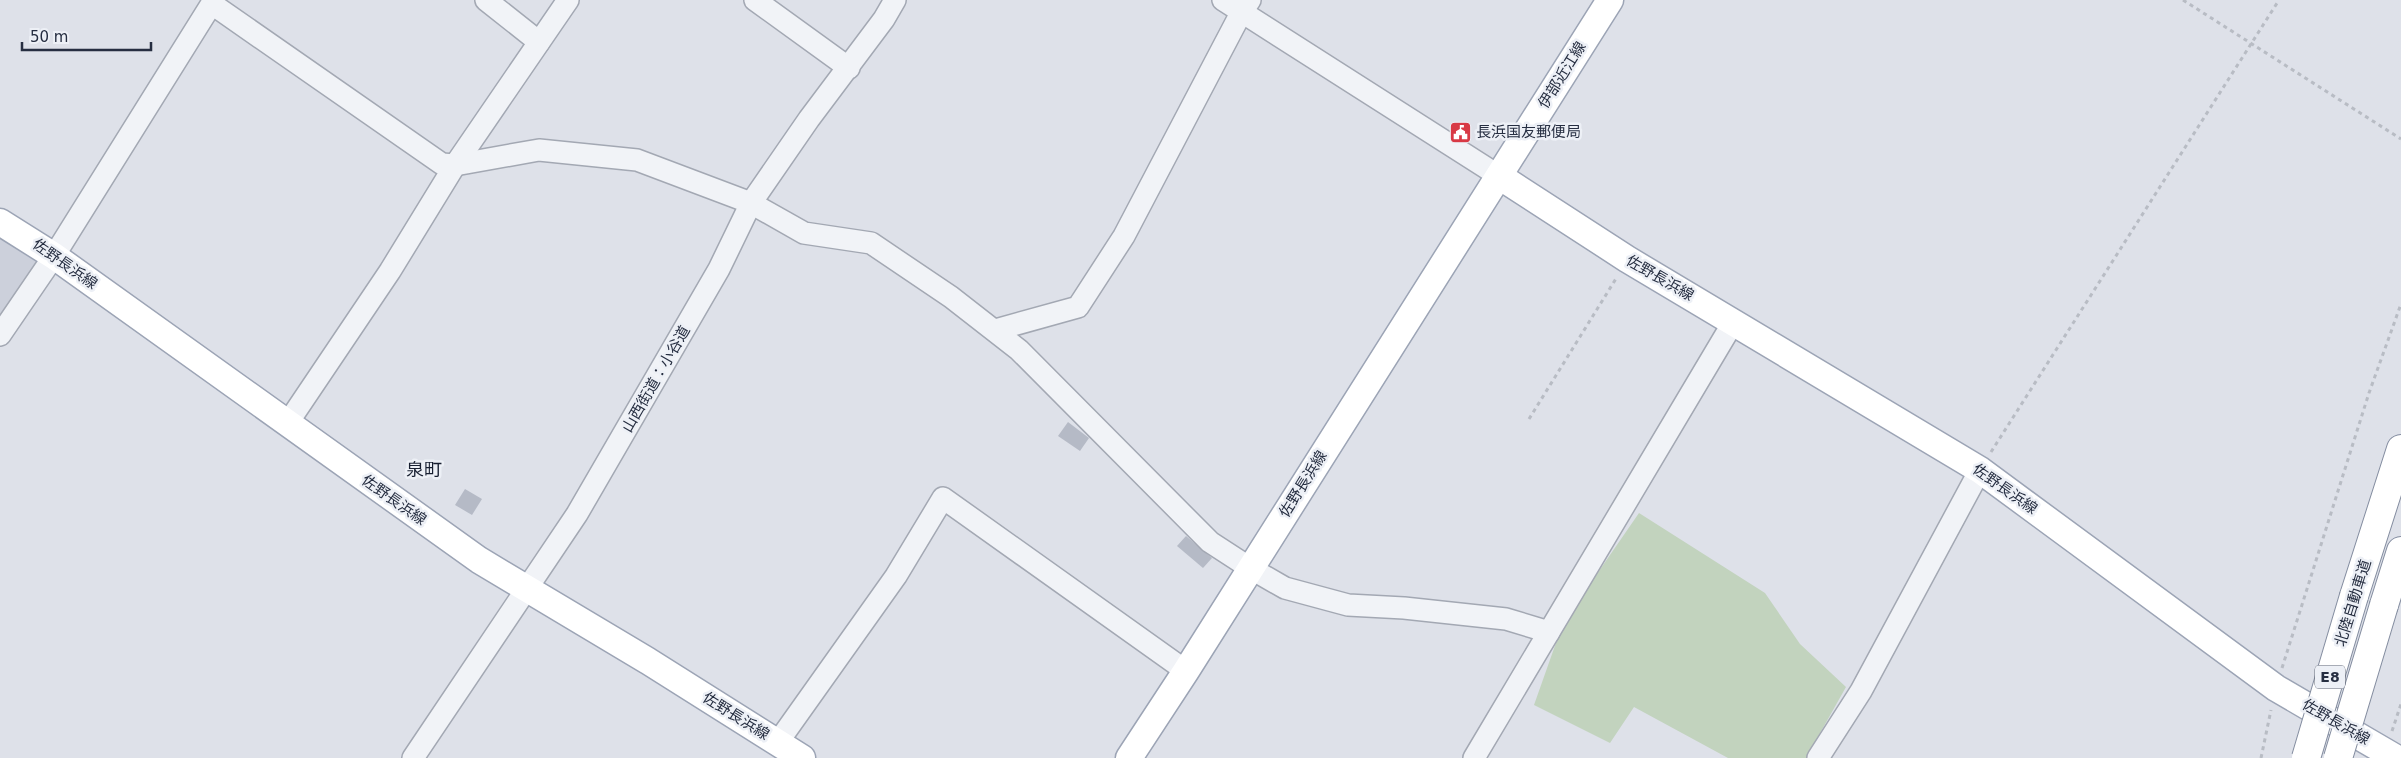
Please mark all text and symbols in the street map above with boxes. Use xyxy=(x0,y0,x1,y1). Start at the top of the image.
scale bar xyxy=(22,20,151,52)
text: 50 m xyxy=(30,28,68,46)
street label: 伊部近江線 xyxy=(1534,38,1590,112)
public building icon: 長浜国友郵便局 xyxy=(1448,120,1472,144)
place label: 長浜国友郵便局 xyxy=(1476,123,1581,141)
street label: 佐野長浜線 xyxy=(29,235,101,293)
street label: 佐野長浜線 xyxy=(1623,251,1697,305)
street label: 山西街道：小谷道 xyxy=(618,323,694,435)
street label: 佐野長浜線 xyxy=(1275,447,1331,521)
district label: 泉町 xyxy=(406,459,442,480)
street label: 佐野長浜線 xyxy=(1969,460,2041,518)
street label: 佐野長浜線 xyxy=(358,471,430,529)
street label: 北陸自動車道 xyxy=(2331,557,2375,649)
road number: E8 xyxy=(2315,666,2345,689)
street label: 佐野長浜線 xyxy=(699,688,773,744)
street label: 佐野長浜線 xyxy=(2299,695,2373,749)

